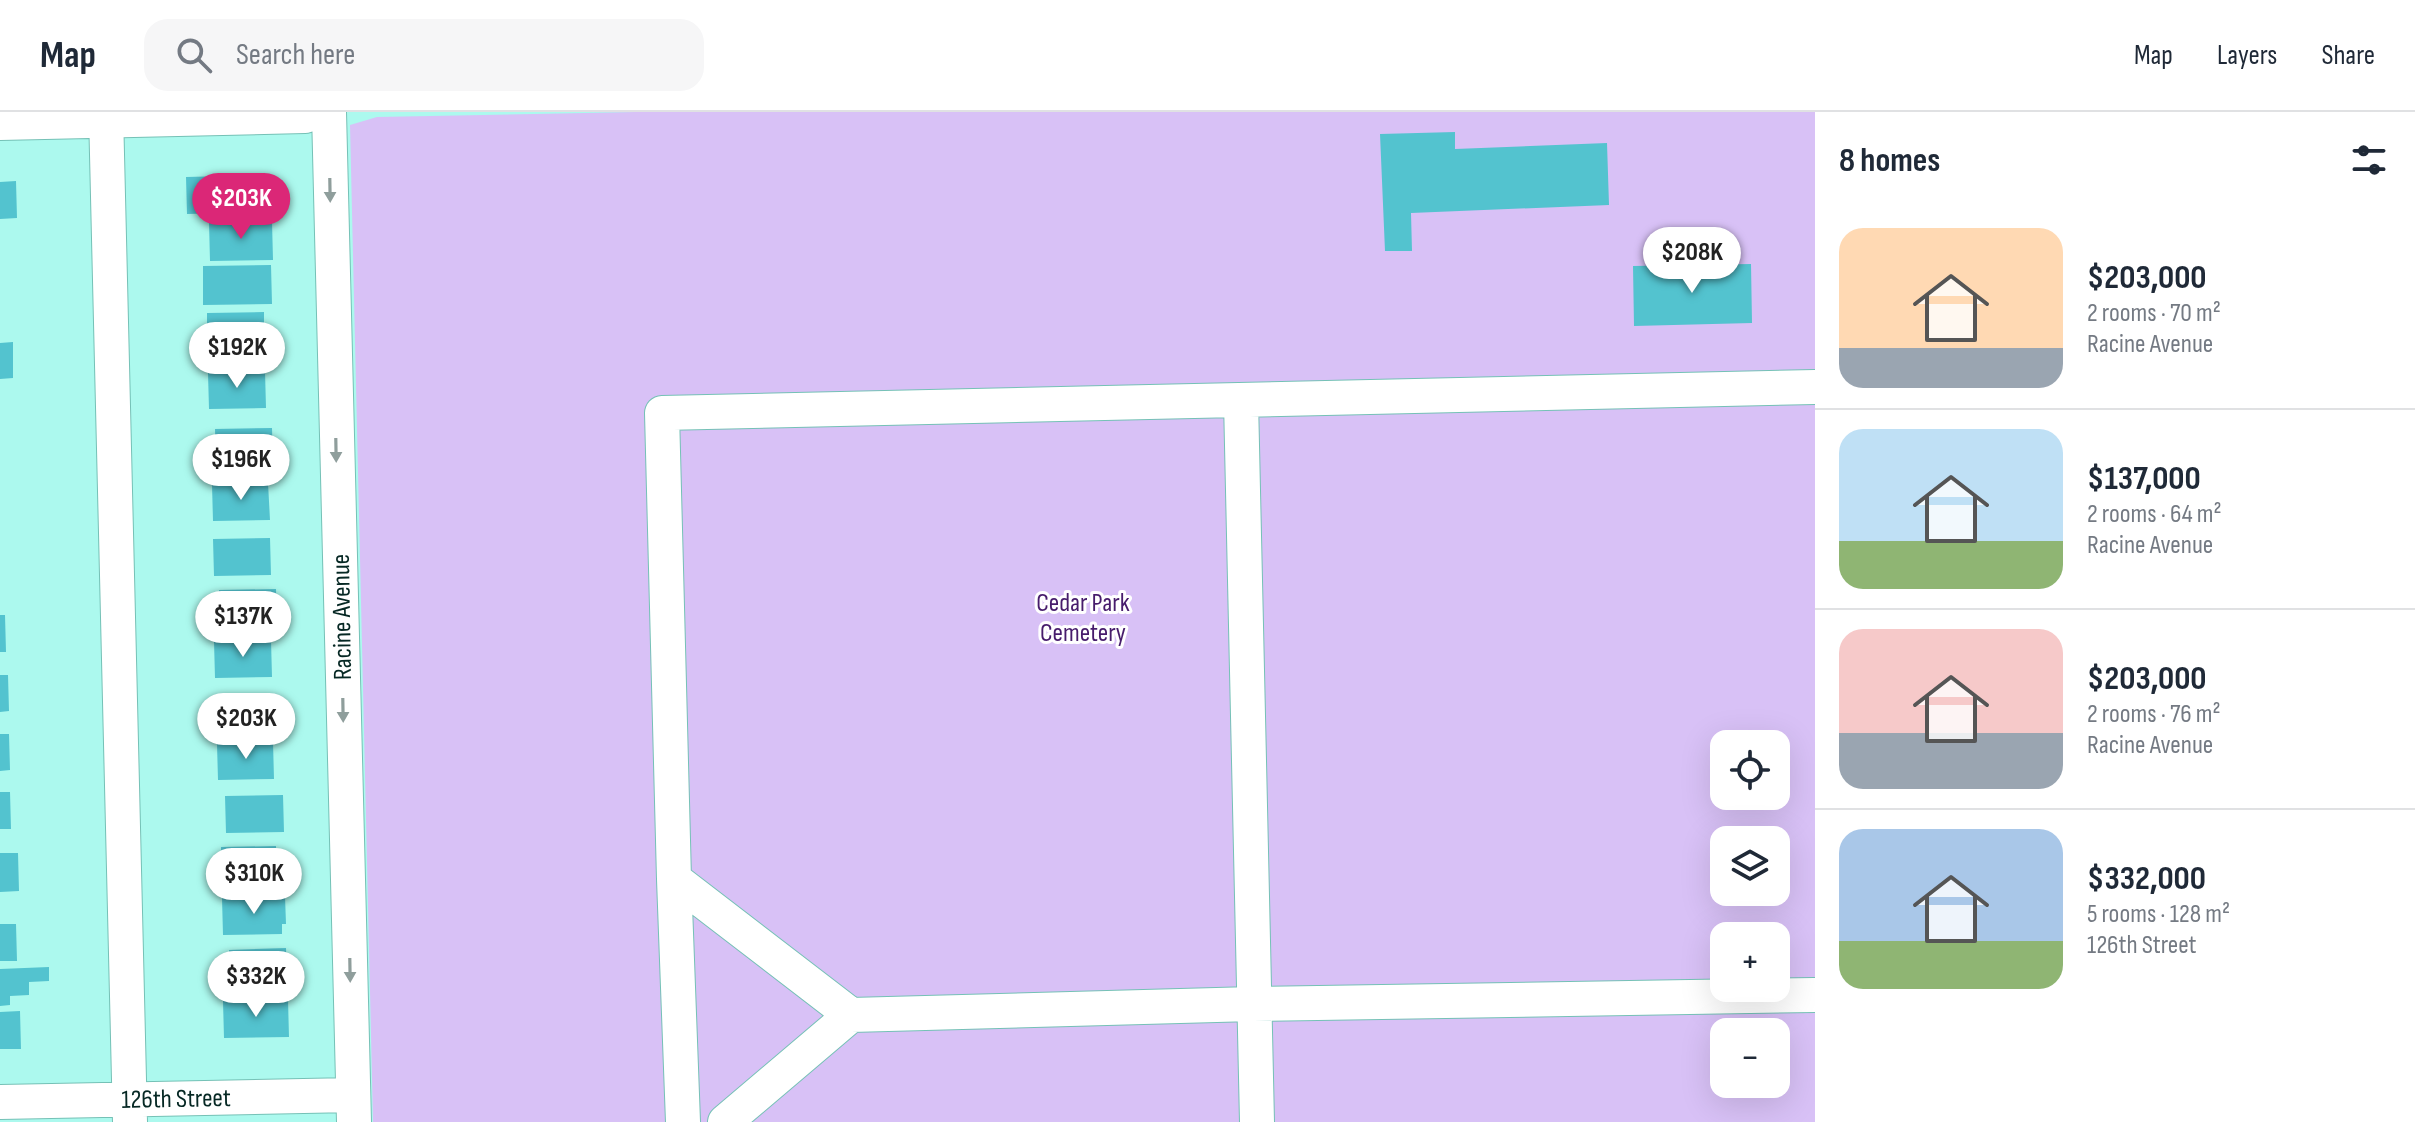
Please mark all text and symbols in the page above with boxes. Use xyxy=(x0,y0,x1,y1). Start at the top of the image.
search box xyxy=(144,19,704,91)
text: Map xyxy=(40,33,96,78)
icon: search xyxy=(172,33,216,77)
text: Search here xyxy=(236,37,355,73)
text: Map xyxy=(2134,39,2173,72)
text: Layers xyxy=(2217,39,2277,72)
text: Share xyxy=(2321,39,2375,72)
icon: filters xyxy=(2347,138,2391,182)
text: 8 homes xyxy=(1839,140,1940,181)
pin: $203K xyxy=(185,173,297,241)
one-way arrow xyxy=(323,178,336,203)
text: $203K xyxy=(210,183,272,214)
pin: $208K xyxy=(1636,227,1748,295)
text: $208K xyxy=(1661,237,1723,268)
text: $203,000 xyxy=(2087,257,2207,298)
icon: home xyxy=(1903,260,1999,356)
text: 2 rooms · 70 m² xyxy=(2087,298,2221,329)
pin: $192K xyxy=(181,322,293,390)
text: Racine Avenue xyxy=(2087,329,2213,360)
text: $192K xyxy=(207,332,267,363)
pin: $196K xyxy=(185,434,297,502)
one-way arrow xyxy=(330,438,343,463)
text: $196K xyxy=(211,444,271,475)
text: $137,000 xyxy=(2087,458,2201,499)
icon: home xyxy=(1903,461,1999,557)
text: 2 rooms · 64 m² xyxy=(2087,499,2222,530)
text: Racine Avenue xyxy=(2087,530,2213,561)
street label: Racine Avenue xyxy=(326,554,359,680)
park label: Cedar Park Cemetery xyxy=(1036,588,1130,649)
pin: $137K xyxy=(187,591,299,659)
text: $137K xyxy=(213,601,273,632)
text: $203,000 xyxy=(2087,658,2207,699)
icon: home xyxy=(1903,661,1999,757)
pin: $203K xyxy=(190,693,302,761)
one-way arrow xyxy=(337,698,349,723)
text: 2 rooms · 76 m² xyxy=(2087,699,2221,730)
text: $203K xyxy=(215,703,277,734)
map controls xyxy=(1710,730,1790,1098)
button: locate xyxy=(1710,730,1790,810)
text: Racine Avenue xyxy=(2087,730,2213,761)
button: layers xyxy=(1710,826,1790,906)
pin: $310K xyxy=(198,848,310,916)
text: $310K xyxy=(224,858,284,889)
text: $332,000 xyxy=(2087,858,2206,899)
icon: home xyxy=(1903,861,1999,957)
text: 5 rooms · 128 m² xyxy=(2087,899,2230,930)
button: + xyxy=(1710,922,1790,1002)
text: 126th Street xyxy=(2087,930,2197,961)
pin: $332K xyxy=(200,951,312,1019)
one-way arrow xyxy=(343,958,356,983)
text: $332K xyxy=(226,961,286,992)
button: − xyxy=(1710,1018,1790,1098)
street label: 126th Street xyxy=(121,1083,231,1116)

